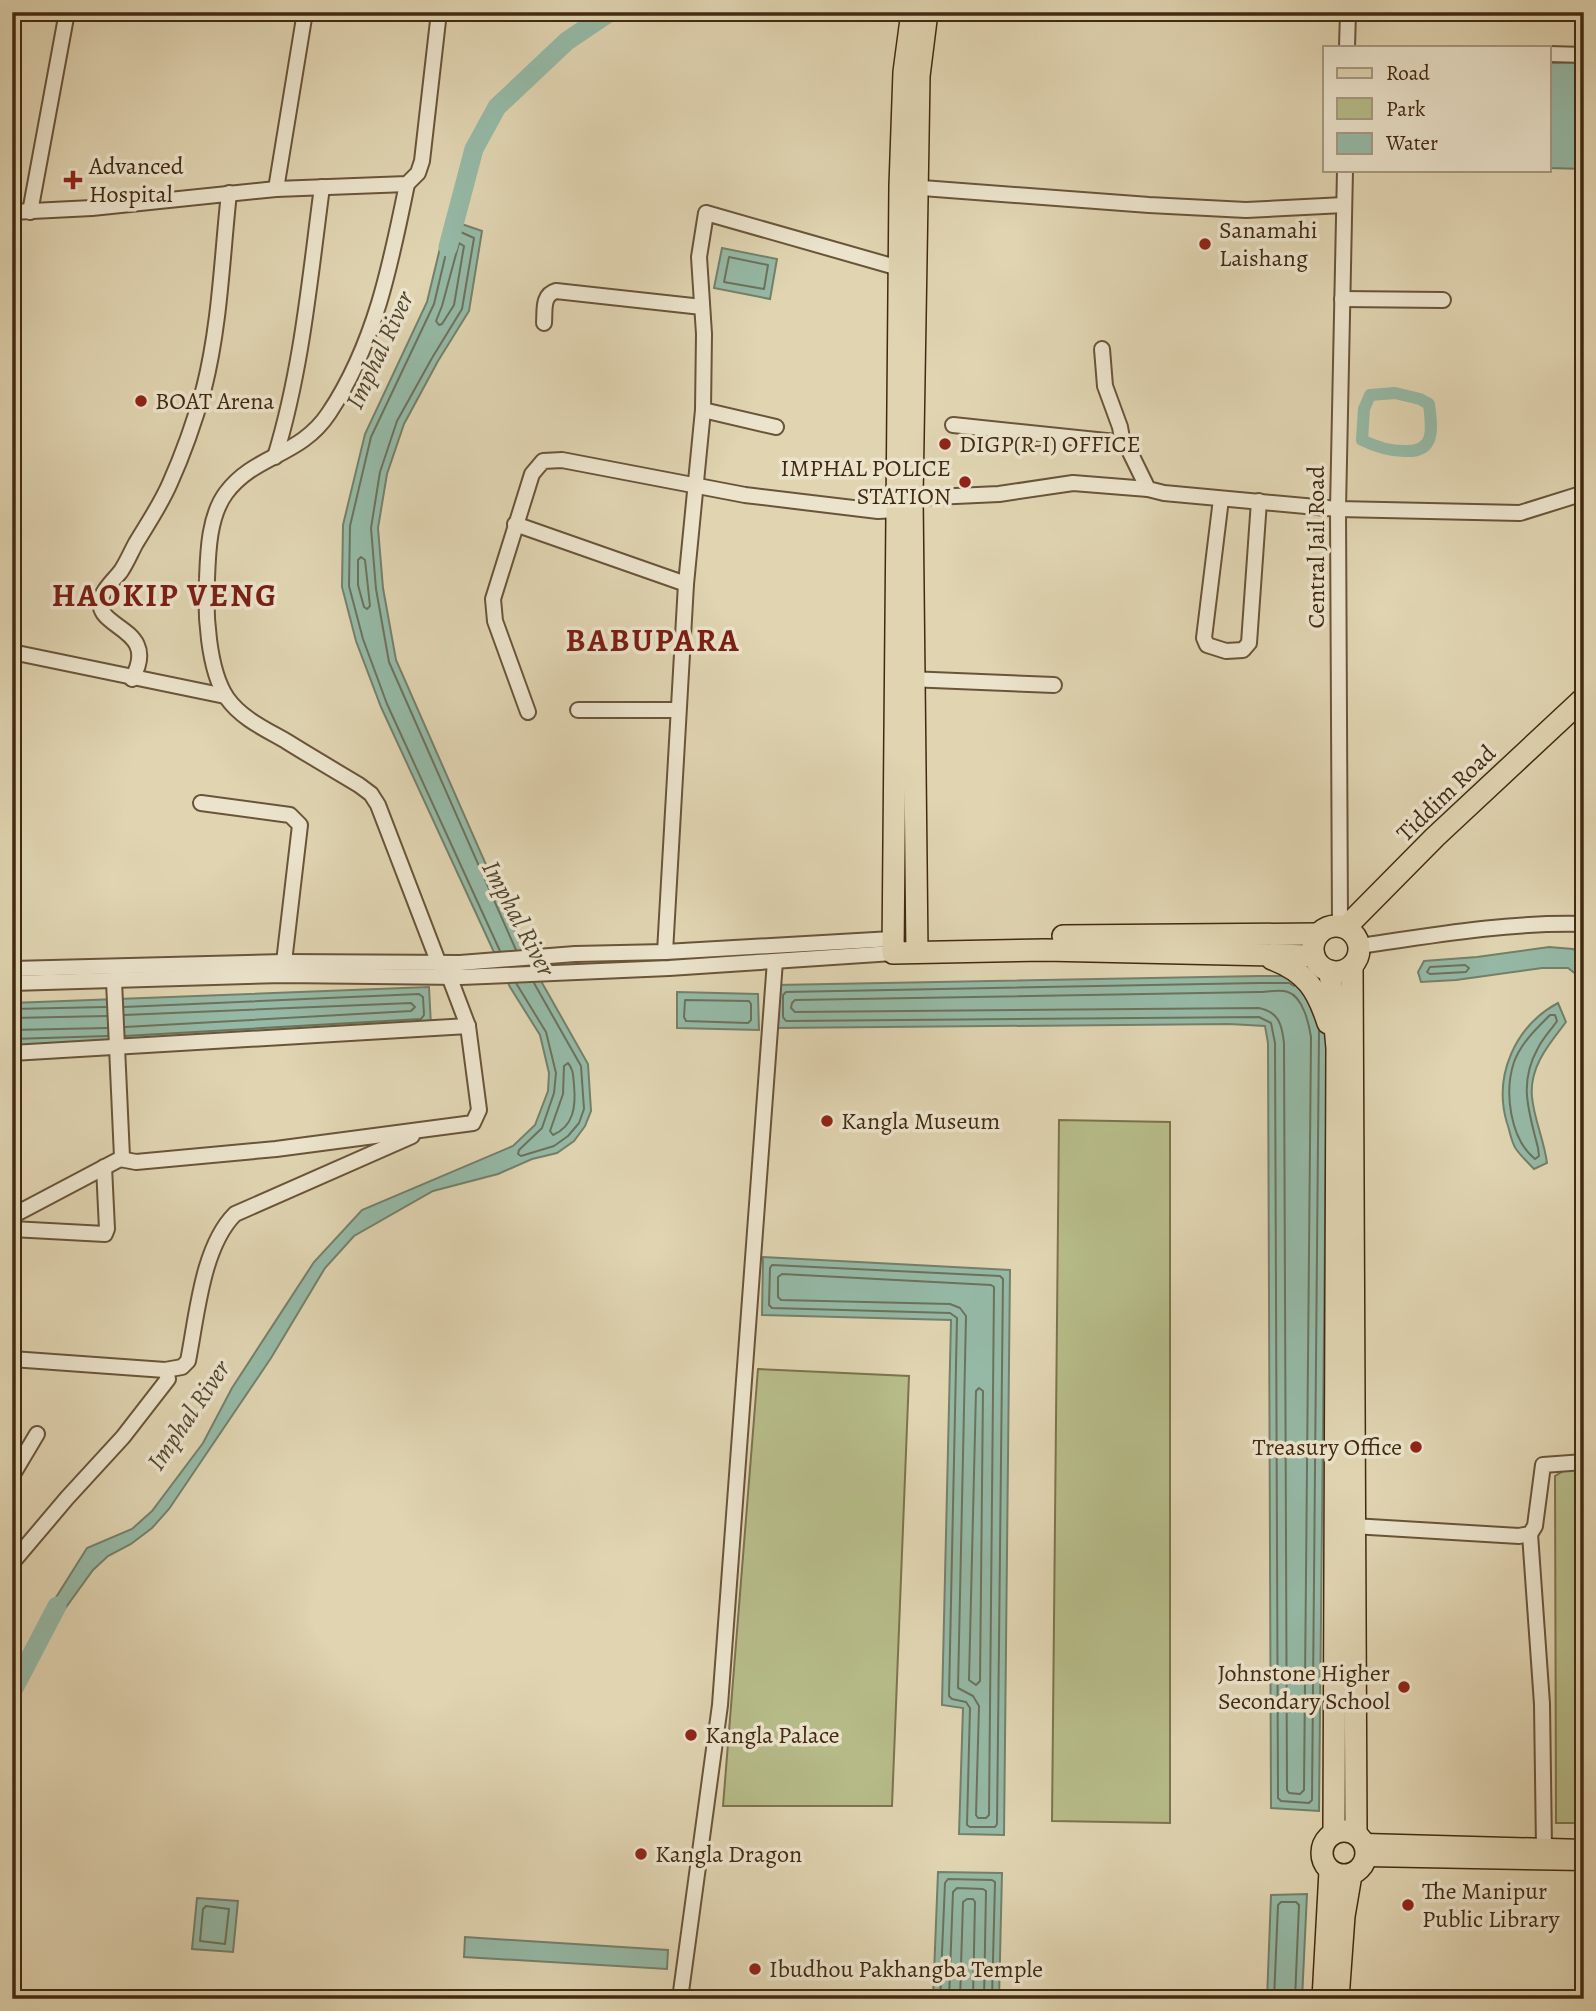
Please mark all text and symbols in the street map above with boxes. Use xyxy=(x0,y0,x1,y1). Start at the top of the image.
legend xyxy=(1323,46,1550,172)
text: Road xyxy=(1386,59,1430,87)
text: Park xyxy=(1386,95,1426,123)
text: Water xyxy=(1385,129,1438,157)
place label: Advanced Hospital xyxy=(88,150,184,210)
marker: Advanced Hospital xyxy=(63,170,83,190)
place label: Sanamahi Laishang xyxy=(1219,214,1318,274)
marker: Sanamahi Laishang xyxy=(1197,236,1213,252)
water label: Imphal River xyxy=(337,285,422,415)
place label: BOAT Arena xyxy=(155,385,275,417)
marker: BOAT Arena xyxy=(133,393,149,409)
place label: DIGP(R-I) OFFICE xyxy=(959,428,1141,460)
marker: DIGP(R-I) OFFICE xyxy=(937,436,953,452)
place label: IMPHAL POLICE STATION xyxy=(781,452,951,512)
street label: Central Jail Road xyxy=(1300,466,1332,628)
marker: IMPHAL POLICE STATION xyxy=(957,474,973,490)
district label: HAOKIP VENG xyxy=(52,573,278,617)
district label: BABUPARA xyxy=(566,618,740,662)
street label: Tiddim Road xyxy=(1389,738,1503,848)
water label: Imphal River xyxy=(473,854,564,983)
place label: Kangla Museum xyxy=(841,1105,1000,1137)
marker: Kangla Museum xyxy=(819,1113,835,1129)
water label: Imphal River xyxy=(139,1352,239,1477)
place label: Treasury Office xyxy=(1253,1431,1402,1463)
marker: Treasury Office xyxy=(1408,1439,1424,1455)
place label: Johnstone Higher Secondary School xyxy=(1218,1657,1390,1717)
marker: Johnstone Higher Secondary School xyxy=(1396,1679,1412,1695)
place label: Kangla Palace xyxy=(705,1719,840,1751)
marker: Kangla Palace xyxy=(683,1727,699,1743)
place label: Kangla Dragon xyxy=(655,1838,802,1870)
marker: Kangla Dragon xyxy=(633,1846,649,1862)
place label: The Manipur Public Library xyxy=(1422,1875,1560,1935)
marker: The Manipur Public Library xyxy=(1400,1897,1416,1913)
place label: Ibudhou Pakhangba Temple xyxy=(769,1953,1043,1985)
marker: Ibudhou Pakhangba Temple xyxy=(747,1961,763,1977)

